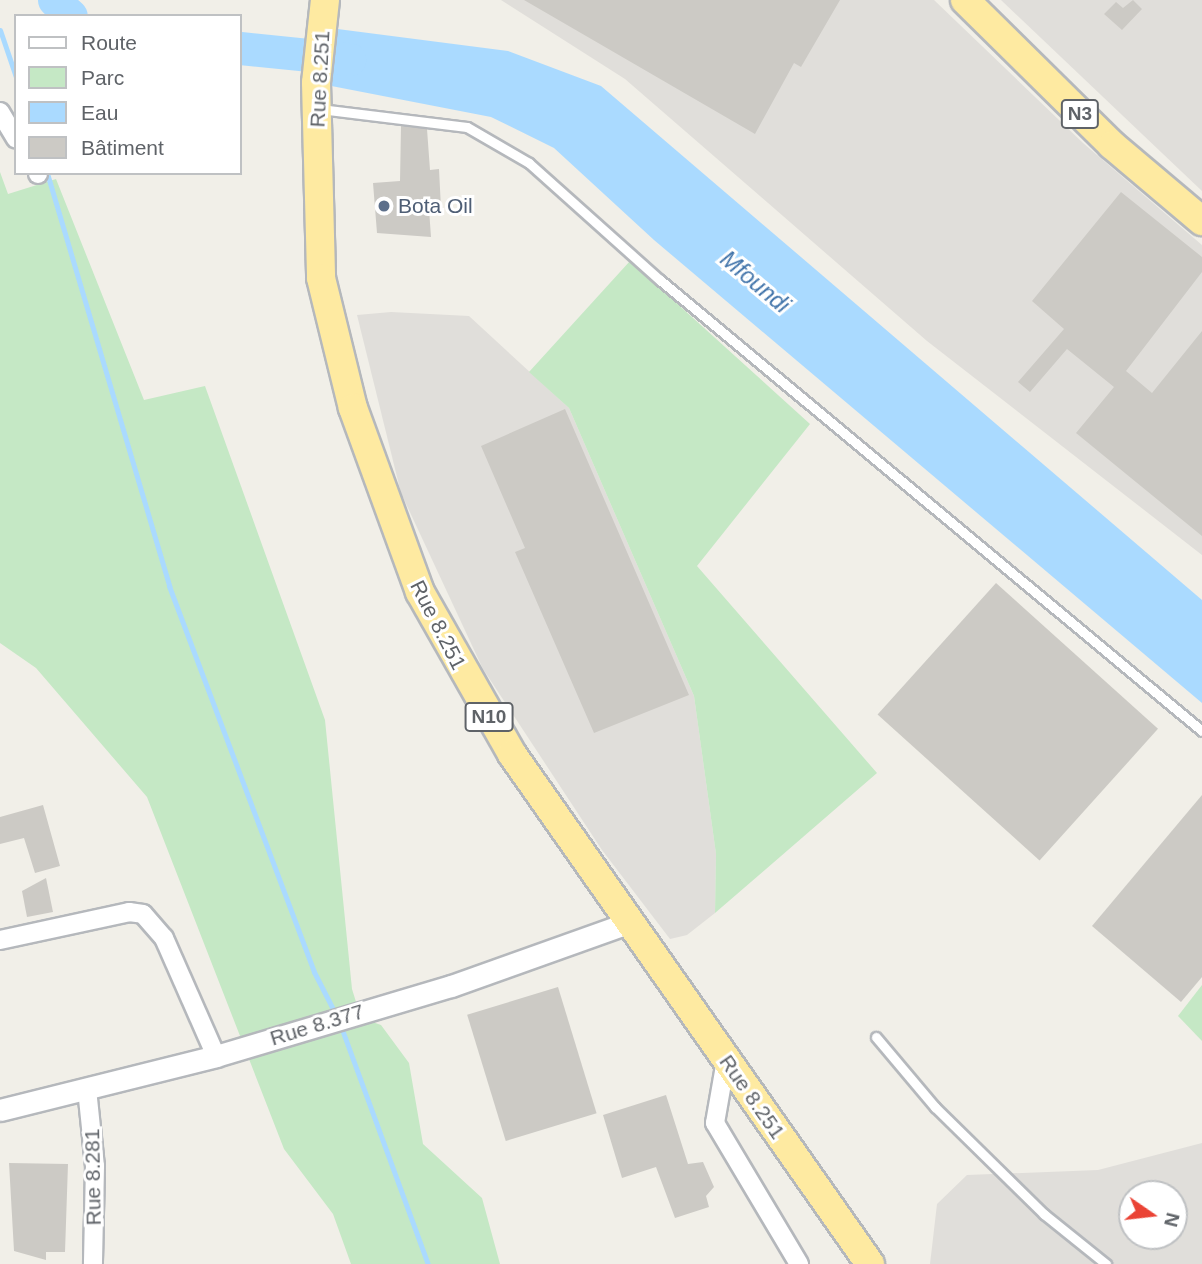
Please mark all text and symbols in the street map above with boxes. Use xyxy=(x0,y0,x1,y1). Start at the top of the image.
legend xyxy=(14,14,242,175)
street label: Rue 8.251 xyxy=(305,30,335,128)
text: Route xyxy=(81,31,137,54)
text: Parc xyxy=(81,66,124,89)
road number: N3 xyxy=(1061,98,1099,130)
text: Eau xyxy=(81,101,118,124)
text: Bâtiment xyxy=(81,136,164,159)
place label: Bota Oil xyxy=(398,193,473,219)
marker: Bota Oil xyxy=(376,198,392,214)
water label: Mfoundi xyxy=(715,245,795,319)
street label: Rue 8.251 xyxy=(405,576,471,674)
road number: N10 xyxy=(464,702,514,732)
street label: Rue 8.377 xyxy=(267,999,367,1051)
street label: Rue 8.251 xyxy=(714,1050,790,1144)
street label: Rue 8.281 xyxy=(80,1128,106,1226)
north arrow xyxy=(1118,1180,1188,1250)
text: N xyxy=(1160,1211,1184,1229)

